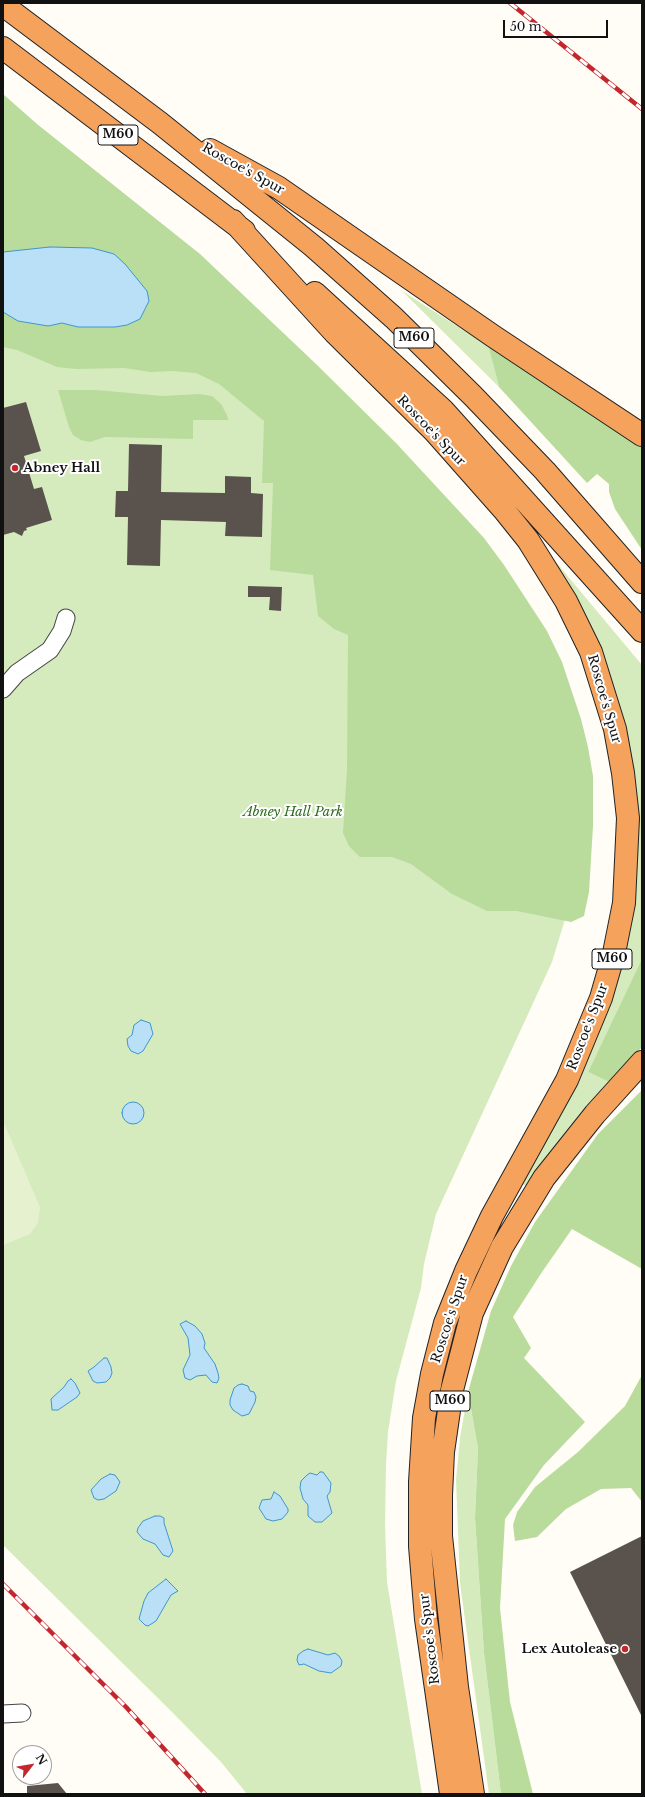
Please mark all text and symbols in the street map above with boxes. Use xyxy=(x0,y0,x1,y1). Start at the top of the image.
scale bar xyxy=(505,12,610,38)
text: 50 m xyxy=(510,19,542,34)
road number: M60 xyxy=(98,125,138,145)
street label: Roscoe's Spur xyxy=(199,140,287,198)
road number: M60 xyxy=(394,328,434,348)
street label: Roscoe's Spur xyxy=(394,393,468,469)
place label: Abney Hall xyxy=(23,460,100,476)
marker: Abney Hall xyxy=(10,463,20,473)
street label: Roscoe's Spur xyxy=(584,653,624,745)
park label: Abney Hall Park xyxy=(243,804,343,820)
road number: M60 xyxy=(592,949,632,969)
street label: Roscoe's Spur xyxy=(564,981,612,1073)
street label: Roscoe's Spur xyxy=(428,1273,472,1365)
road number: M60 xyxy=(430,1391,470,1411)
street label: Roscoe's Spur xyxy=(417,1593,443,1685)
place label: Lex Autolease xyxy=(522,1641,617,1657)
marker: Lex Autolease xyxy=(620,1644,630,1654)
north arrow xyxy=(12,1745,52,1785)
text: N xyxy=(33,1751,50,1767)

